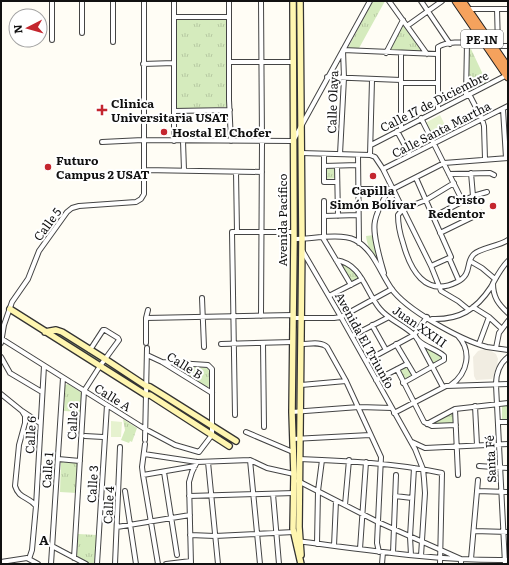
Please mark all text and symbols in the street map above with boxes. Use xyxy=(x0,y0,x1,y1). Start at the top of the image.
north arrow xyxy=(8,8,48,48)
text: N xyxy=(9,24,25,35)
road number: PE-1N xyxy=(461,30,503,48)
street label: Calle 17 de Diciembre xyxy=(377,66,491,136)
street label: Calle Olaya xyxy=(322,70,342,134)
place label: Clinica Universitaria USAT xyxy=(111,94,228,126)
street label: Calle Santa Martha xyxy=(388,96,494,162)
marker: Clinica Universitaria USAT xyxy=(96,104,108,116)
place label: Hostal El Chofer xyxy=(172,123,272,141)
marker: Hostal El Chofer xyxy=(159,127,169,137)
place label: Futuro Campus 2 USAT xyxy=(56,151,150,183)
marker: Futuro Campus 2 USAT xyxy=(43,162,53,172)
marker: Capilla Simón Bolívar xyxy=(368,171,378,181)
street label: Avenida Pacífico xyxy=(273,173,291,267)
place label: Capilla Simón Bolívar xyxy=(330,181,417,213)
place label: Cristo Redentor xyxy=(428,190,485,222)
marker: Cristo Redentor xyxy=(488,201,498,211)
street label: Calle 5 xyxy=(29,204,65,244)
street label: Avenida El Triunfo xyxy=(331,288,399,392)
street label: Juan XXIII xyxy=(389,301,451,351)
street label: Calle B xyxy=(164,347,206,383)
street label: Calle A xyxy=(91,379,135,415)
street label: Calle 2 xyxy=(62,402,82,440)
street label: Calle 6 xyxy=(20,415,40,454)
street label: Santa Fé xyxy=(480,435,500,483)
street label: Calle 1 xyxy=(37,451,57,489)
street label: Calle 3 xyxy=(82,465,102,503)
street label: Calle 4 xyxy=(98,485,118,524)
district label: A xyxy=(39,530,49,549)

